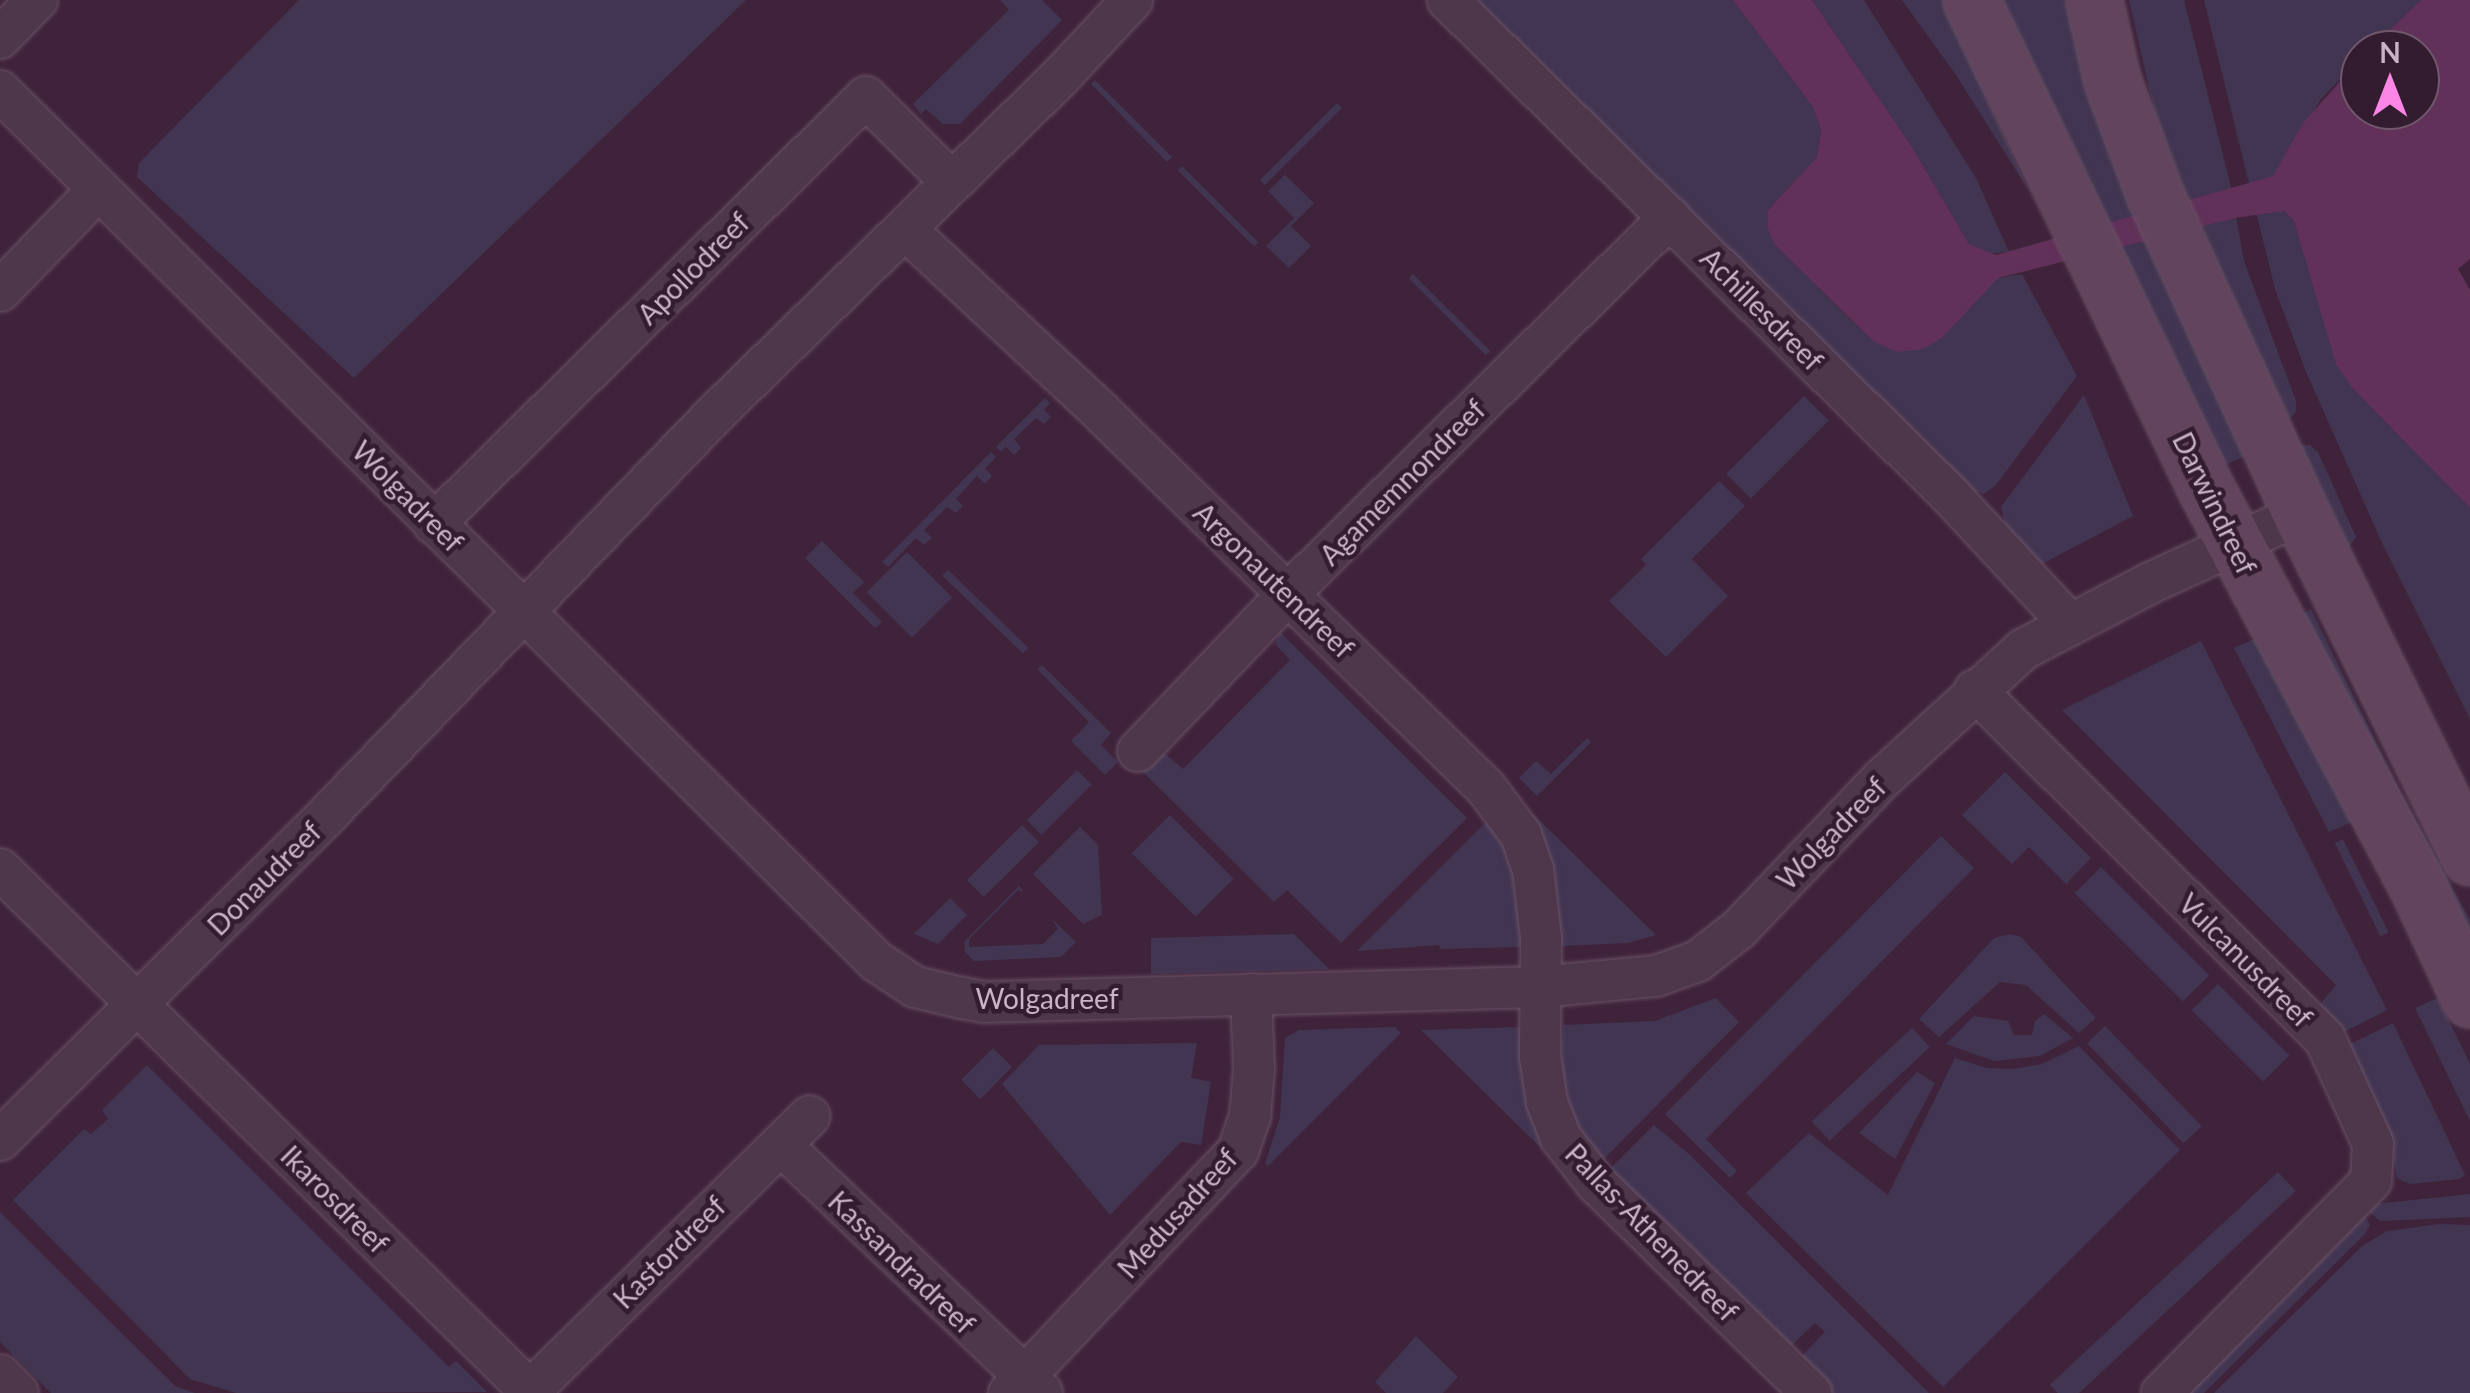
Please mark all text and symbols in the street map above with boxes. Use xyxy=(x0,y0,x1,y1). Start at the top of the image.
north arrow xyxy=(2340,30,2440,130)
text: N xyxy=(2379,35,2401,69)
street label: Apollodreef xyxy=(630,205,756,331)
street label: Achillesdreef xyxy=(1694,241,1830,377)
street label: Agamemnondreef xyxy=(1312,392,1492,572)
street label: Darwindreef xyxy=(2166,426,2264,580)
street label: Wolgadreef xyxy=(346,434,470,558)
street label: Argonautendreef xyxy=(1187,495,1361,665)
street label: Wolgadreef xyxy=(1769,770,1893,896)
street label: Donaudreef xyxy=(200,814,328,942)
street label: Vulcanusdreef xyxy=(2172,886,2320,1034)
street label: Wolgadreef xyxy=(976,981,1118,1015)
street label: Pallas-Athenedreef xyxy=(1559,1136,1745,1328)
street label: Ikarosdreef xyxy=(274,1138,396,1260)
street label: Medusadreef xyxy=(1110,1141,1244,1285)
street label: Kassandradreef xyxy=(822,1184,982,1340)
street label: Kastordreef xyxy=(606,1189,732,1315)

